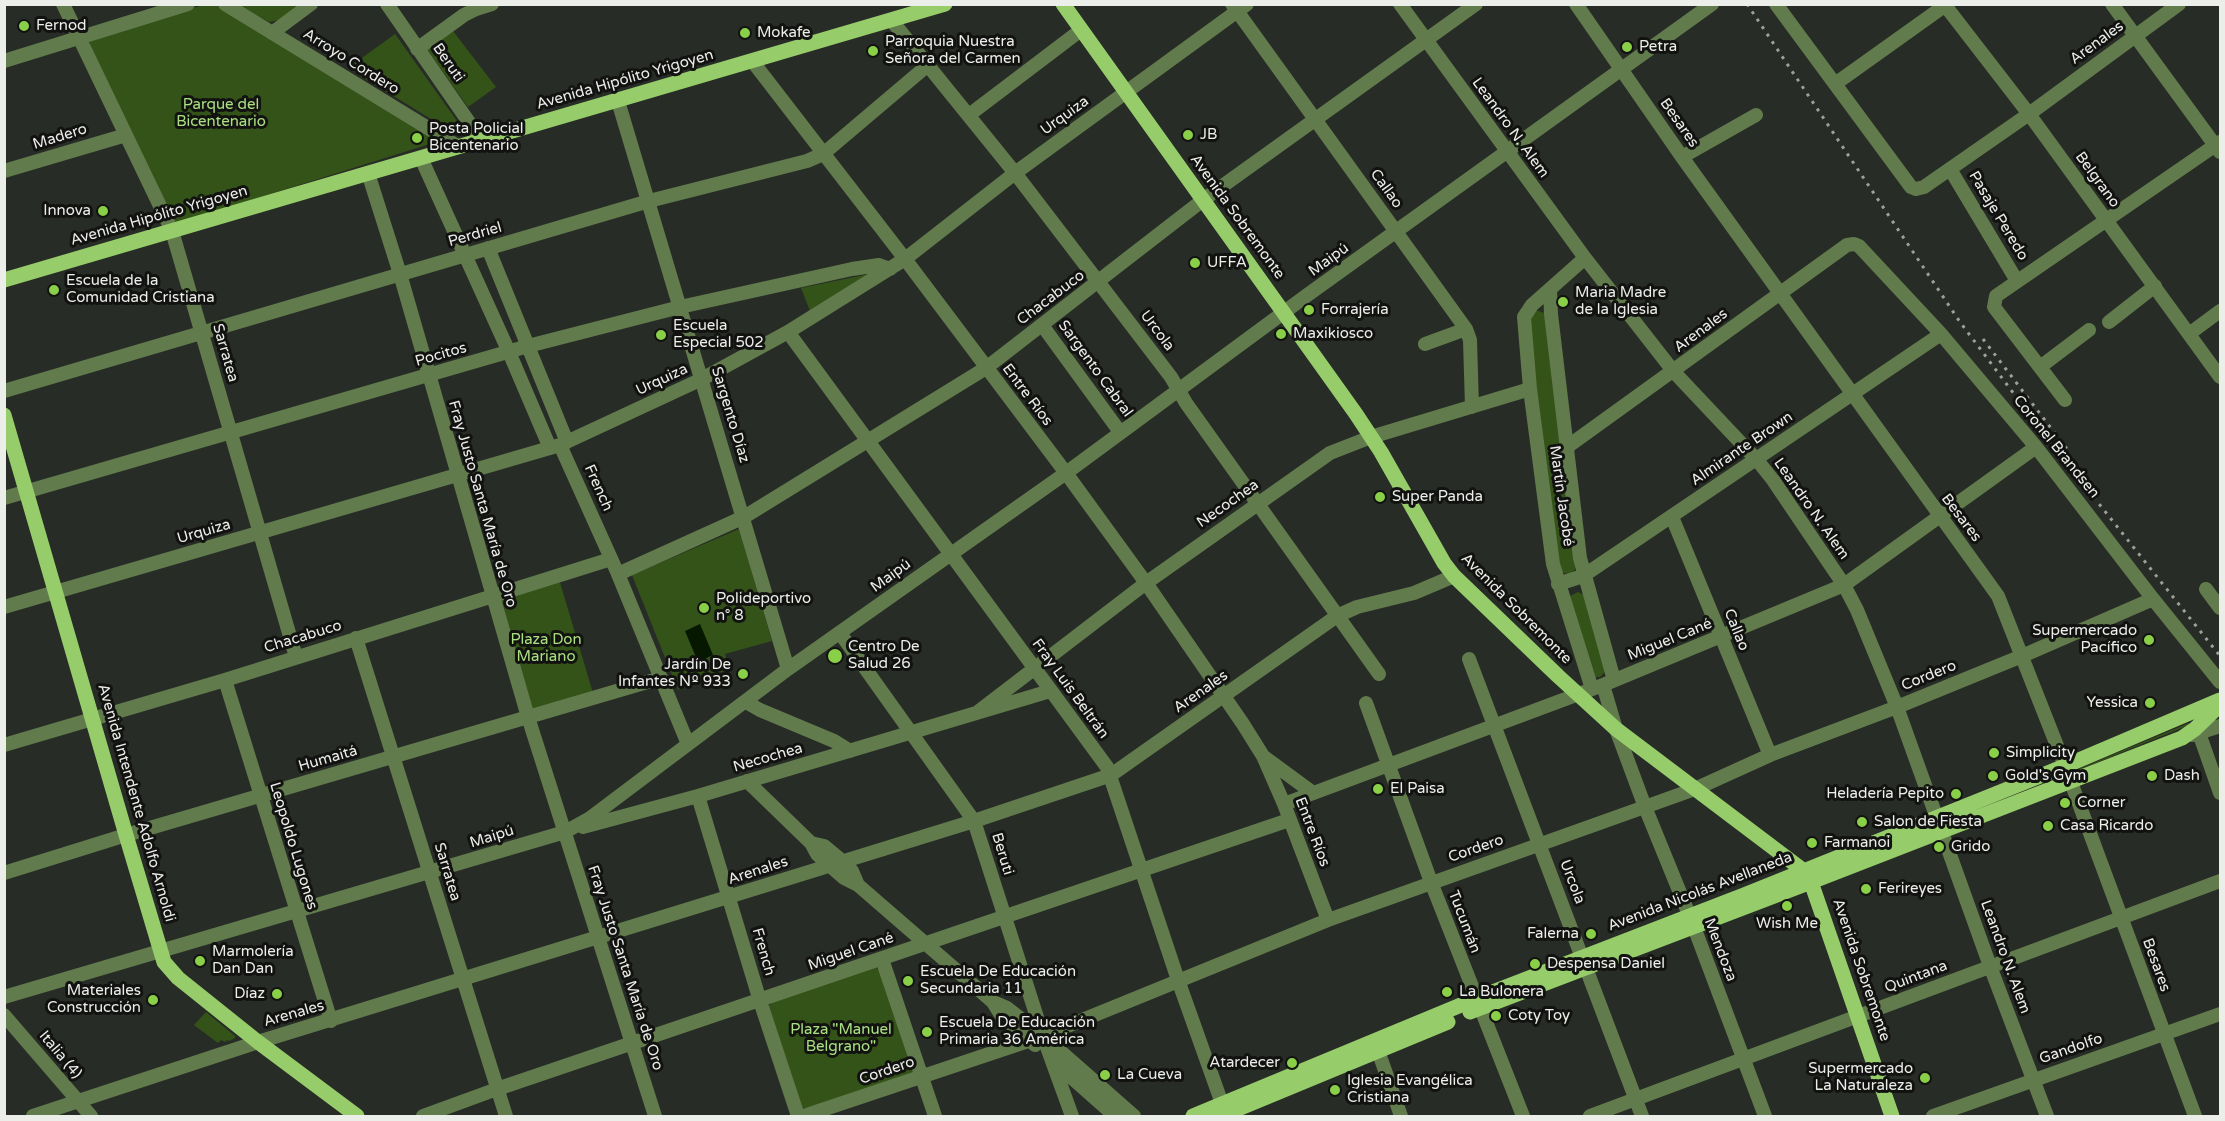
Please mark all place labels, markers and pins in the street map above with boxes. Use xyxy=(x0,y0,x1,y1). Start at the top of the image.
place label: Fernod xyxy=(36,17,86,35)
marker: Fernod xyxy=(17,19,31,33)
place label: Mokafe xyxy=(757,24,810,42)
marker: Mokafe xyxy=(738,26,752,40)
place label: Parroquia Nuestra Señora del Carmen xyxy=(885,33,1021,68)
place label: Petra xyxy=(1639,38,1677,56)
marker: Petra xyxy=(1620,40,1634,54)
marker: Parroquia Nuestra Señora del Carmen xyxy=(866,44,880,58)
place label: Posta Policial Bicentenario xyxy=(429,120,524,155)
place label: JB xyxy=(1200,126,1217,144)
marker: JB xyxy=(1181,128,1195,142)
marker: Posta Policial Bicentenario xyxy=(410,131,424,145)
place label: Innova xyxy=(43,202,91,220)
marker: Innova xyxy=(96,204,110,218)
place label: UFFA xyxy=(1207,254,1247,272)
marker: UFFA xyxy=(1188,256,1202,270)
place label: Escuela de la Comunidad Cristiana xyxy=(66,272,215,307)
marker: Escuela de la Comunidad Cristiana xyxy=(47,283,61,297)
place label: Maria Madre de la Iglesia xyxy=(1575,284,1666,319)
marker: Maria Madre de la Iglesia xyxy=(1556,295,1570,309)
place label: Forrajería xyxy=(1321,301,1389,319)
marker: Forrajería xyxy=(1302,303,1316,317)
place label: Escuela Especial 502 xyxy=(673,317,764,352)
place label: Maxikiosco xyxy=(1293,325,1373,343)
marker: Maxikiosco xyxy=(1274,327,1288,341)
marker: Escuela Especial 502 xyxy=(654,328,668,342)
place label: Super Panda xyxy=(1392,488,1483,506)
marker: Super Panda xyxy=(1373,490,1387,504)
place label: Polideportivo n° 8 xyxy=(716,590,811,625)
marker: Polideportivo n° 8 xyxy=(697,601,711,615)
place label: Supermercado Pacífico xyxy=(2032,622,2137,657)
marker: Supermercado Pacífico xyxy=(2142,633,2156,647)
place label: Centro De Salud 26 xyxy=(848,638,919,673)
marker: Centro De Salud 26 xyxy=(826,647,844,665)
place label: Jardín De Infantes Nº 933 xyxy=(618,656,731,691)
marker: Jardín De Infantes Nº 933 xyxy=(736,667,750,681)
place label: Yessica xyxy=(2086,694,2138,712)
marker: Yessica xyxy=(2143,696,2157,710)
place label: Simplicity xyxy=(2006,744,2075,762)
marker: Simplicity xyxy=(1987,746,2001,760)
place label: Gold's Gym xyxy=(2005,767,2086,785)
place label: Dash xyxy=(2164,767,2200,785)
marker: Gold's Gym xyxy=(1986,769,2000,783)
marker: Dash xyxy=(2145,769,2159,783)
place label: El Paisa xyxy=(1390,780,1445,798)
marker: El Paisa xyxy=(1371,782,1385,796)
place label: Heladería Pepito xyxy=(1826,785,1944,803)
marker: Heladería Pepito xyxy=(1949,787,1963,801)
place label: Corner xyxy=(2077,794,2125,812)
marker: Corner xyxy=(2058,796,2072,810)
place label: Salon de Fiesta xyxy=(1874,813,1982,831)
marker: Salon de Fiesta xyxy=(1855,815,1869,829)
place label: Casa Ricardo xyxy=(2060,817,2153,835)
marker: Casa Ricardo xyxy=(2041,819,2055,833)
place label: Farmanoi xyxy=(1824,834,1890,852)
marker: Farmanoi xyxy=(1805,836,1819,850)
place label: Grido xyxy=(1951,838,1990,856)
marker: Grido xyxy=(1932,840,1946,854)
place label: Ferireyes xyxy=(1878,880,1942,898)
marker: Ferireyes xyxy=(1859,882,1873,896)
marker: Wish Me xyxy=(1780,899,1794,913)
place label: Wish Me xyxy=(1756,915,1818,933)
place label: Falerna xyxy=(1527,925,1579,943)
marker: Falerna xyxy=(1584,927,1598,941)
place label: Marmolería Dan Dan xyxy=(212,943,294,978)
marker: Marmolería Dan Dan xyxy=(193,954,207,968)
place label: Despensa Daniel xyxy=(1547,955,1665,973)
marker: Despensa Daniel xyxy=(1528,957,1542,971)
place label: Escuela De Educación Secundaria 11 xyxy=(920,963,1076,998)
marker: Escuela De Educación Secundaria 11 xyxy=(901,974,915,988)
place label: Materiales Construcción xyxy=(47,982,141,1017)
place label: La Bulonera xyxy=(1459,983,1544,1001)
place label: Díaz xyxy=(234,985,265,1003)
marker: La Bulonera xyxy=(1440,985,1454,999)
marker: Díaz xyxy=(270,987,284,1001)
marker: Materiales Construcción xyxy=(146,993,160,1007)
place label: Coty Toy xyxy=(1508,1007,1570,1025)
marker: Coty Toy xyxy=(1489,1009,1503,1023)
place label: Escuela De Educación Primaria 36 América xyxy=(939,1014,1095,1049)
marker: Escuela De Educación Primaria 36 América xyxy=(920,1025,934,1039)
place label: Atardecer xyxy=(1209,1054,1280,1072)
marker: Atardecer xyxy=(1285,1056,1299,1070)
place label: Supermercado La Naturaleza xyxy=(1808,1060,1913,1095)
place label: La Cueva xyxy=(1117,1066,1182,1084)
marker: La Cueva xyxy=(1098,1068,1112,1082)
marker: Supermercado La Naturaleza xyxy=(1918,1071,1932,1085)
place label: Iglesia Evangélica Cristiana xyxy=(1347,1072,1473,1107)
marker: Iglesia Evangélica Cristiana xyxy=(1328,1083,1342,1097)

